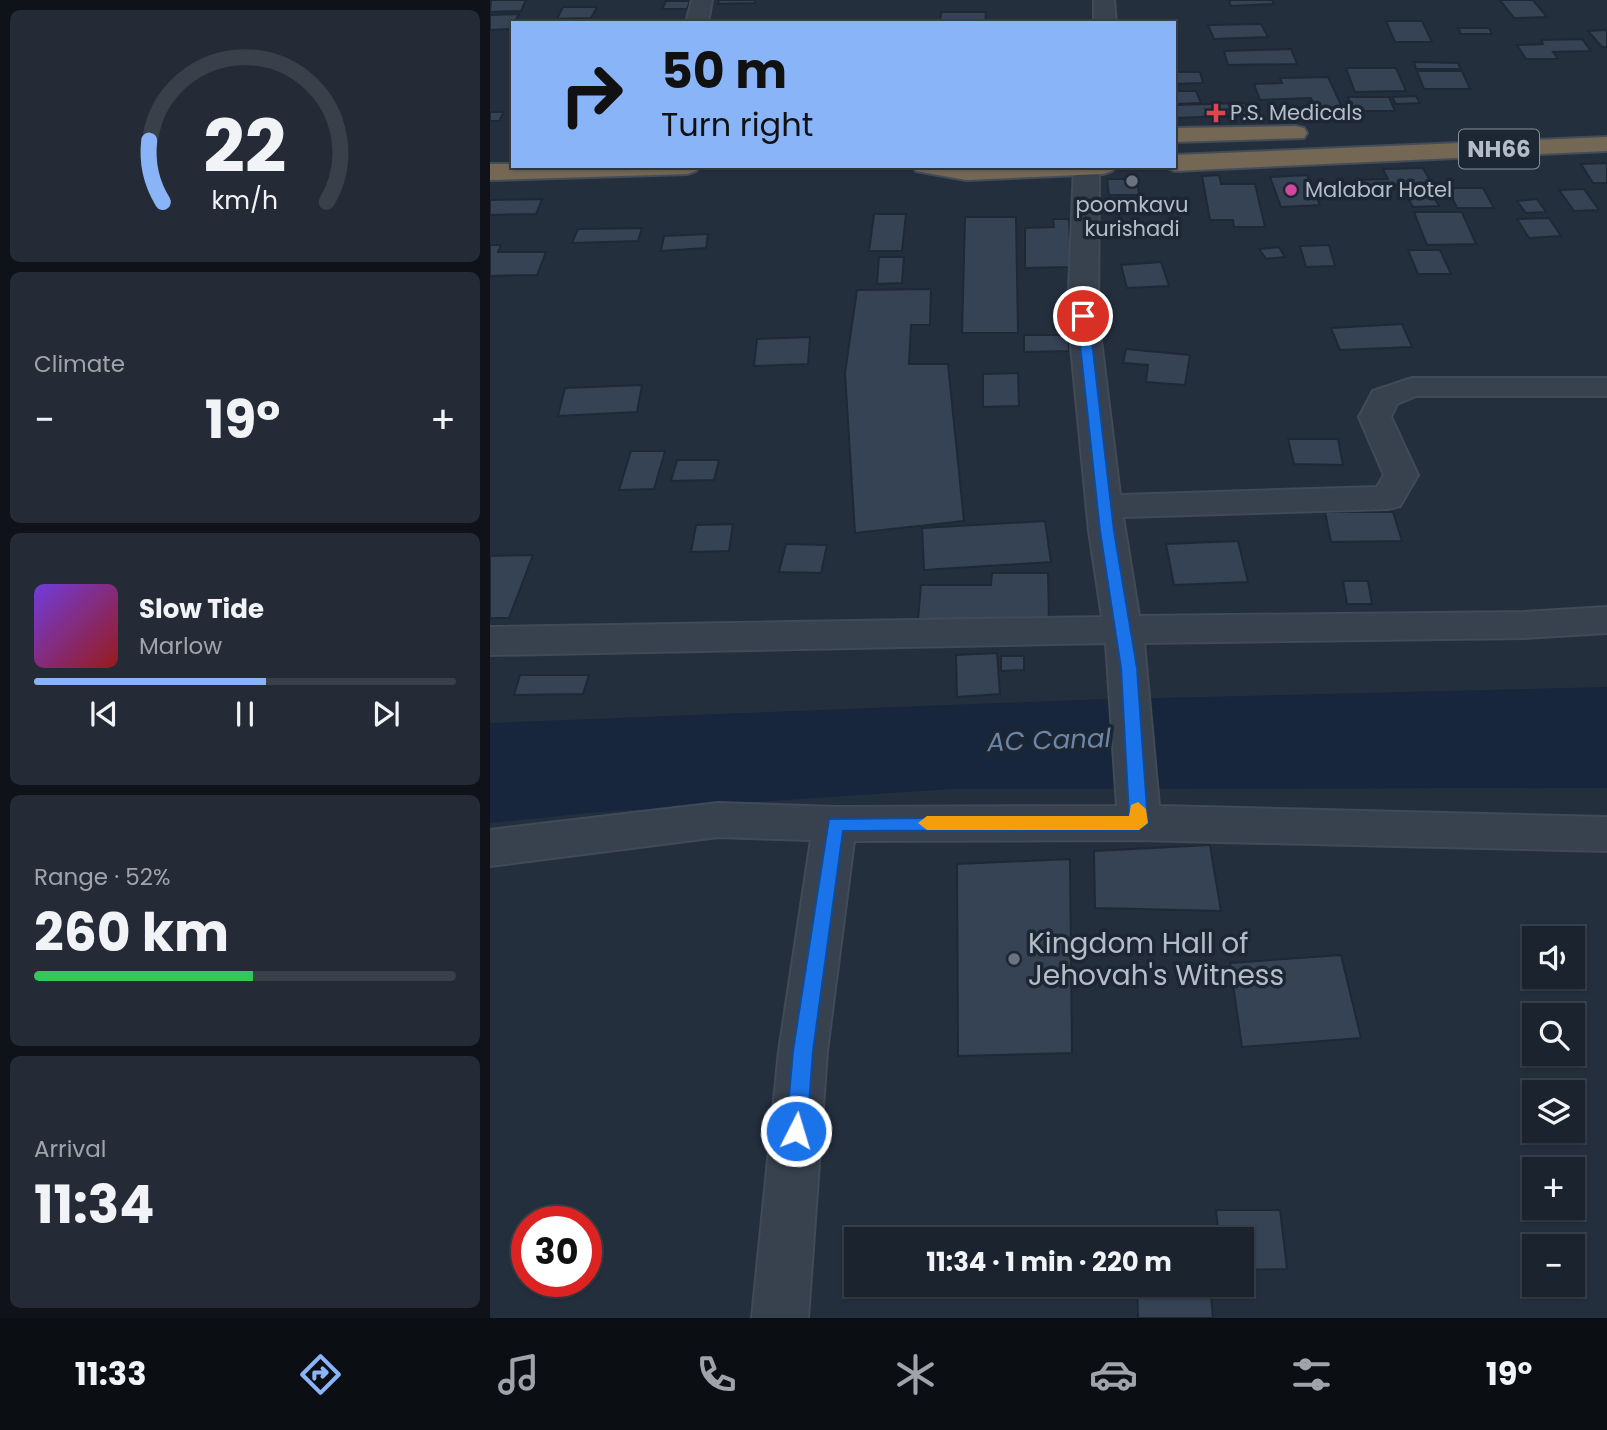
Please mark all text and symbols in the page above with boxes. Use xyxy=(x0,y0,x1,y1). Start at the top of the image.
text: 50 m xyxy=(661,37,787,105)
icon: right xyxy=(546,49,637,140)
text: 22 xyxy=(203,96,287,197)
place label: P.S. Medicals xyxy=(1230,98,1362,127)
text: Turn right xyxy=(661,102,813,147)
marker: P.S. Medicals xyxy=(1208,105,1224,121)
road number: NH66 xyxy=(1459,130,1539,168)
marker: poomkavu kurishadi xyxy=(1124,173,1140,189)
place label: Malabar Hotel xyxy=(1305,175,1452,204)
marker: Malabar Hotel xyxy=(1283,182,1299,198)
text: km/h xyxy=(212,183,278,218)
place label: poomkavu kurishadi xyxy=(1076,190,1188,243)
pin xyxy=(1053,286,1113,346)
icon: arrive xyxy=(1064,297,1102,335)
text: Climate xyxy=(34,348,125,380)
text: 19° xyxy=(205,383,280,456)
text: − xyxy=(34,393,55,446)
text: + xyxy=(430,393,456,446)
text: Slow Tide xyxy=(139,591,264,627)
text: Marlow xyxy=(139,630,222,662)
icon: previous xyxy=(85,695,123,733)
icon: pause xyxy=(226,695,264,733)
icon: next xyxy=(367,695,405,733)
water label: AC Canal xyxy=(986,720,1112,760)
text: Range · 52% xyxy=(34,861,170,893)
text: 260 km xyxy=(34,896,229,969)
place label: Kingdom Hall of Jehovah's Witness xyxy=(1028,924,1284,995)
map controls xyxy=(1522,926,1585,1297)
button: sound xyxy=(1522,926,1585,989)
marker: Kingdom Hall of Jehovah's Witness xyxy=(1006,951,1022,967)
button: search xyxy=(1522,1003,1585,1066)
button: layers xyxy=(1522,1080,1585,1143)
position arrow xyxy=(759,1094,833,1168)
text: Arrival xyxy=(34,1133,106,1165)
button: + xyxy=(1522,1157,1585,1220)
text: 11:34 xyxy=(34,1168,155,1241)
speed limit sign: 30 xyxy=(511,1206,602,1297)
button: − xyxy=(1522,1234,1585,1297)
text: 11:34 · 1 min · 220 m xyxy=(926,1244,1172,1280)
icon: directions xyxy=(296,1350,345,1399)
icon: music xyxy=(494,1350,543,1399)
icon: phone xyxy=(692,1350,741,1399)
icon: climate xyxy=(891,1350,940,1399)
icon: car xyxy=(1089,1350,1138,1399)
icon: filters xyxy=(1287,1350,1336,1399)
text: 11:33 xyxy=(75,1351,147,1396)
text: 19° xyxy=(1486,1351,1532,1396)

